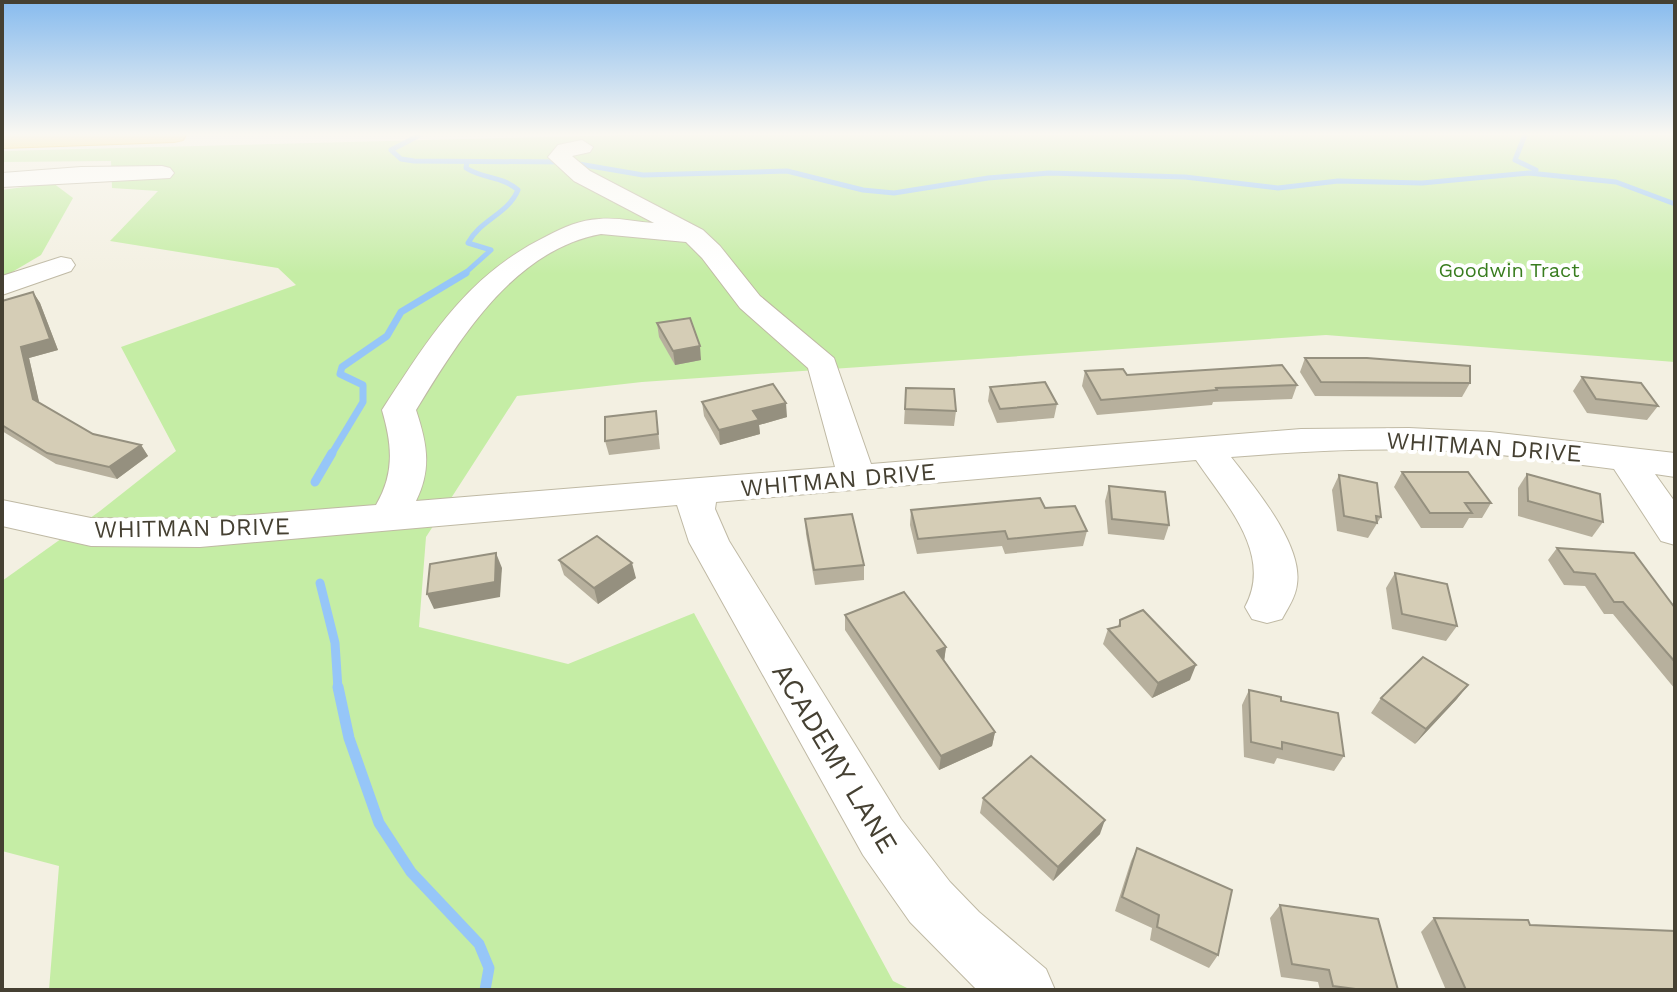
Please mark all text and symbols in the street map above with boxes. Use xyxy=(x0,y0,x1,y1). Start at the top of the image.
park label: Goodwin Tract xyxy=(1438,258,1580,282)
street label: WHITMAN DRIVE xyxy=(1385,426,1583,468)
street label: WHITMAN DRIVE xyxy=(739,458,937,502)
street label: WHITMAN DRIVE xyxy=(94,512,290,544)
street label: ACADEMY LANE xyxy=(765,657,905,859)

